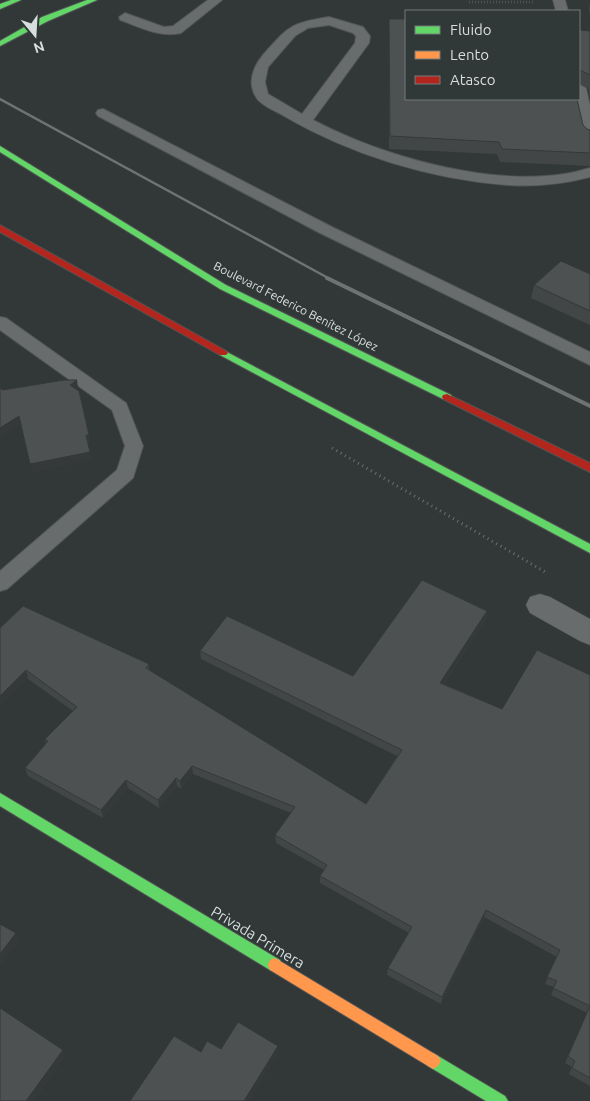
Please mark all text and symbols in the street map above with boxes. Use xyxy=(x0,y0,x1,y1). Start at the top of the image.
north arrow xyxy=(10,10,60,60)
legend xyxy=(405,10,580,100)
text: Fluido xyxy=(450,21,492,38)
text: N xyxy=(32,38,46,57)
text: Lento xyxy=(450,46,489,63)
text: Atasco xyxy=(450,71,496,88)
street label: Boulevard Federico Benítez López xyxy=(212,259,381,354)
street label: Privada Primera xyxy=(208,902,308,972)

